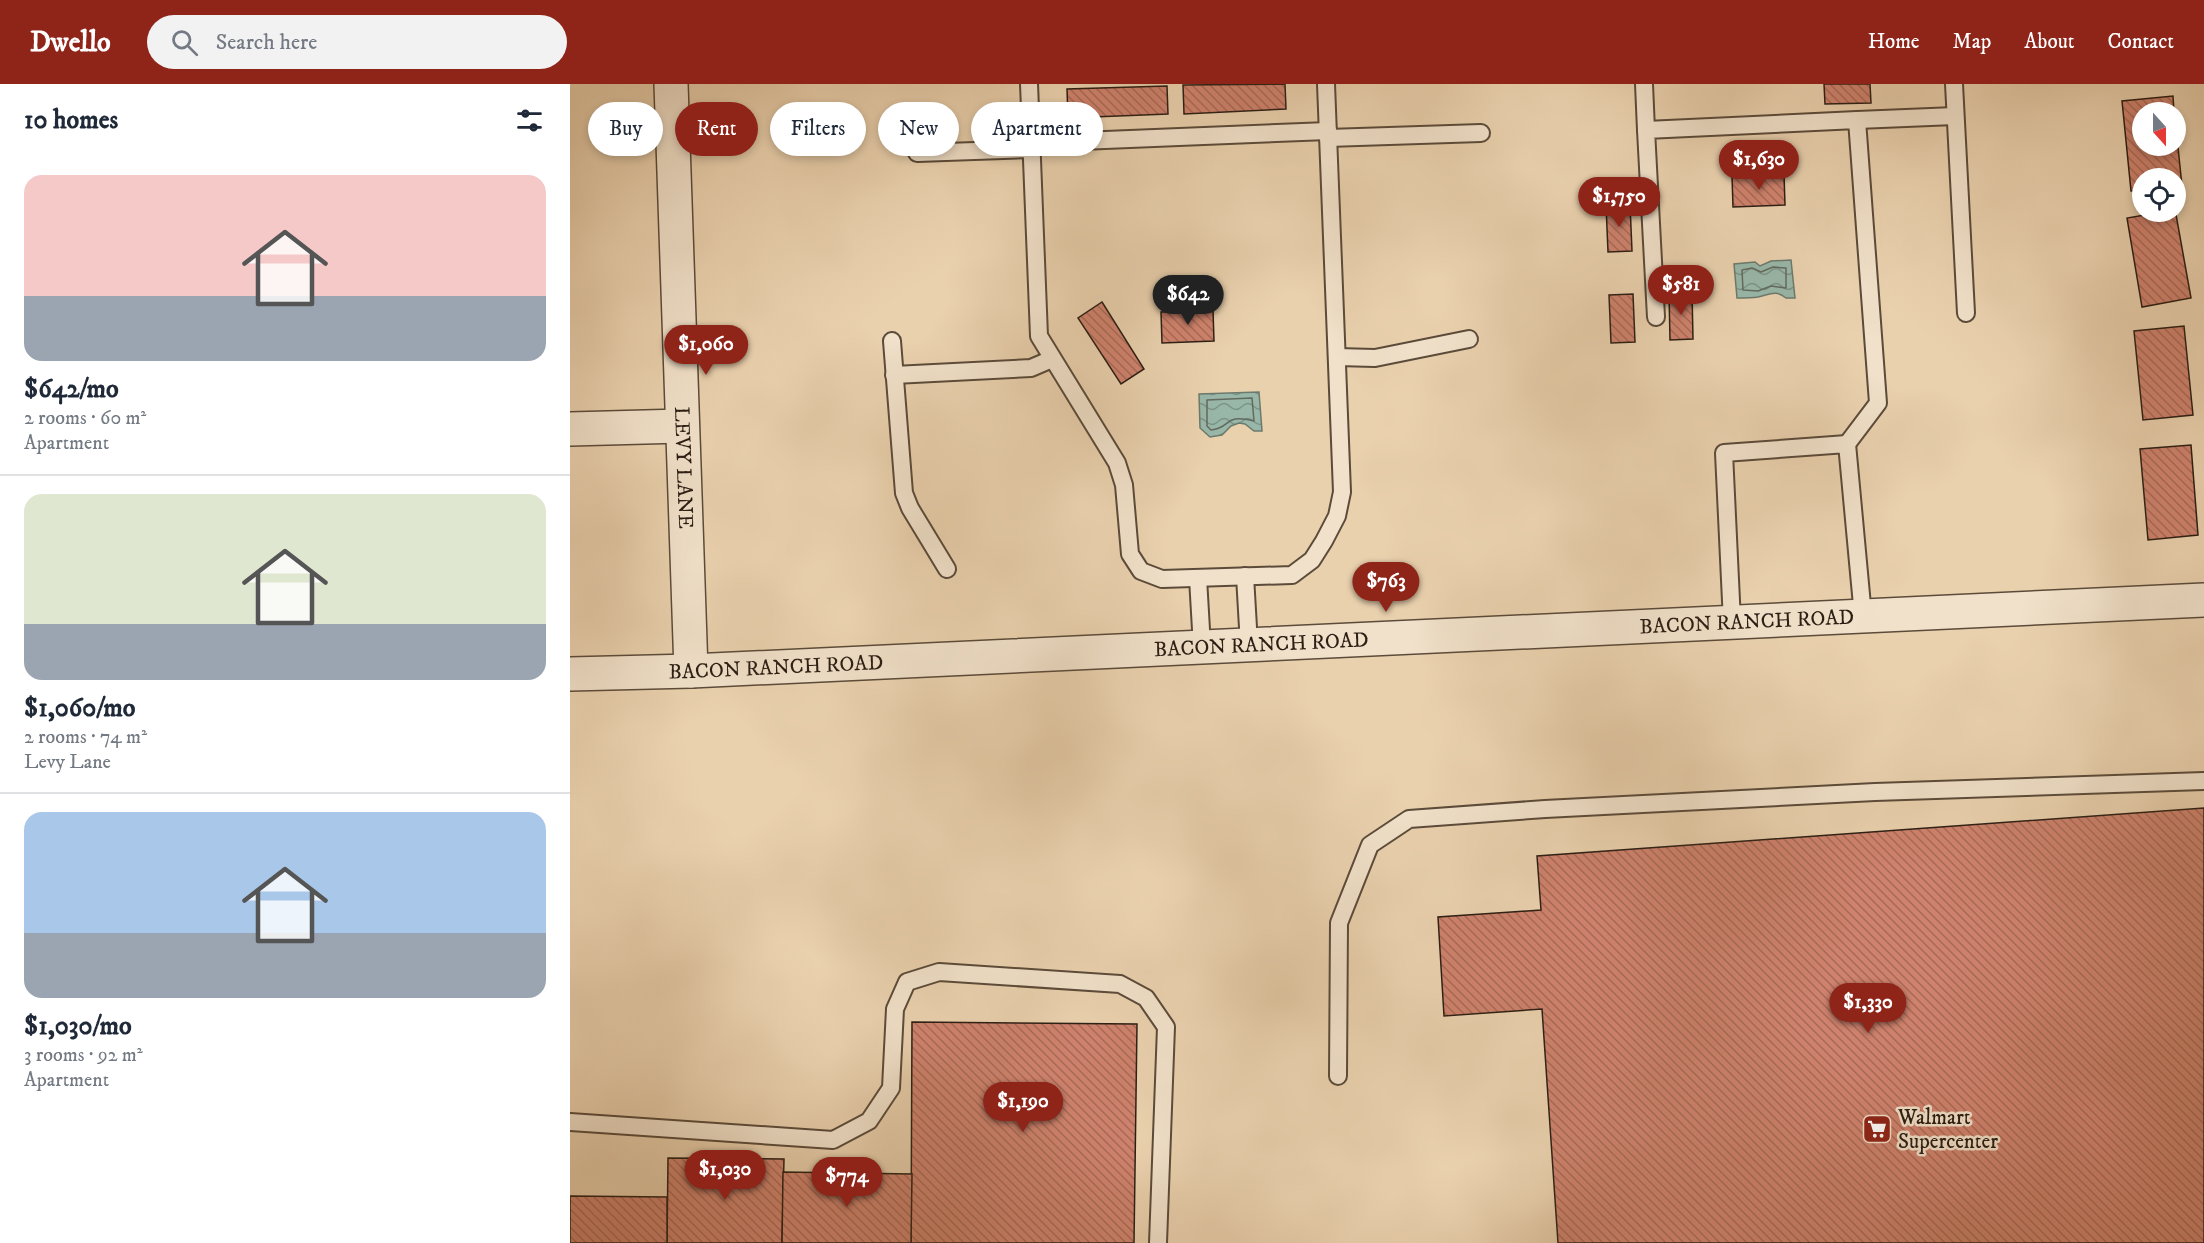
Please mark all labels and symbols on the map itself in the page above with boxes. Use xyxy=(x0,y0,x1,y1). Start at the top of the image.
north arrow xyxy=(2132,102,2186,156)
pin: $1,630 xyxy=(1710,140,1808,191)
pin: $1,750 xyxy=(1570,177,1668,228)
pin: $581 xyxy=(1645,265,1717,316)
pin: $642 xyxy=(1152,275,1224,326)
pin: $1,060 xyxy=(657,325,755,376)
street label: LEVY LANE xyxy=(668,406,698,530)
pin: $763 xyxy=(1350,562,1422,613)
street label: BACON RANCH ROAD xyxy=(1639,604,1855,640)
street label: BACON RANCH ROAD xyxy=(1153,627,1369,663)
street label: BACON RANCH ROAD xyxy=(668,650,884,686)
pin: $1,330 xyxy=(1819,983,1917,1034)
pin: $1,190 xyxy=(974,1082,1072,1133)
place label: Walmart Supercenter xyxy=(1897,1105,1998,1155)
supermarket icon: Walmart Supercenter xyxy=(1861,1113,1893,1145)
pin: $1,030 xyxy=(676,1150,774,1201)
pin: $774 xyxy=(811,1157,883,1208)

